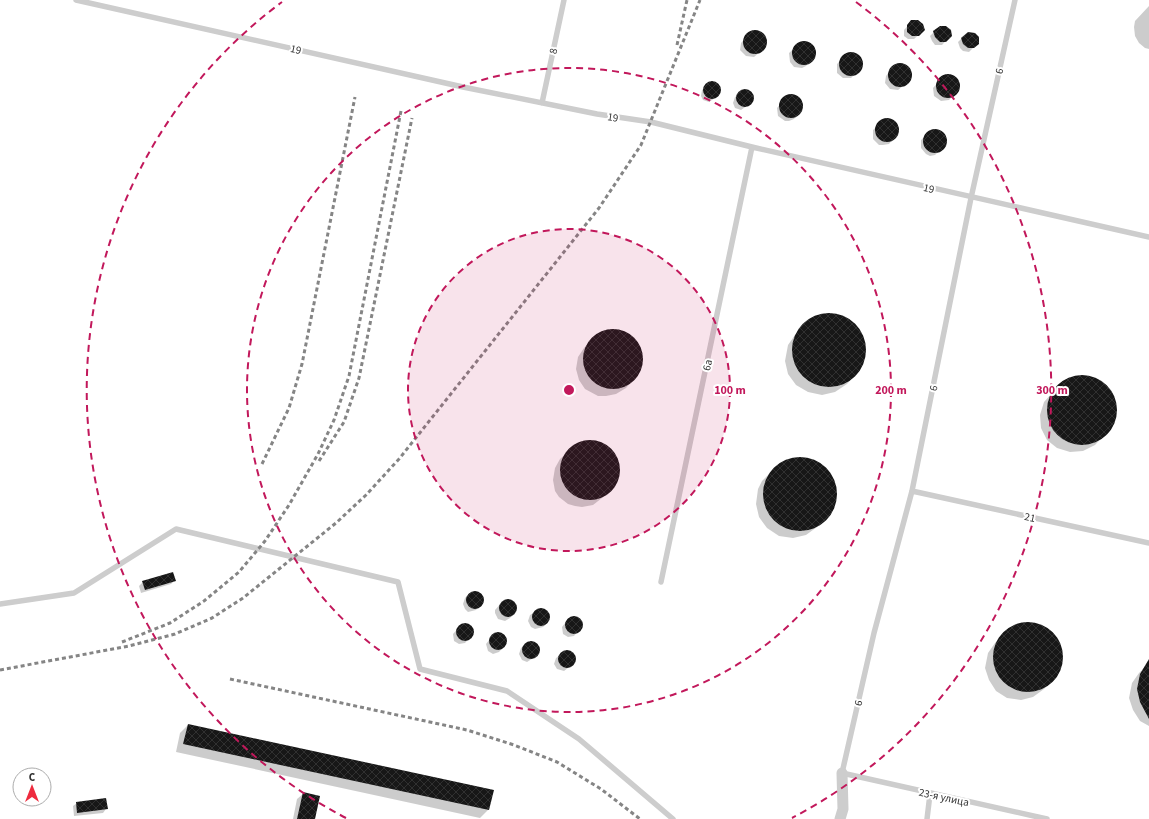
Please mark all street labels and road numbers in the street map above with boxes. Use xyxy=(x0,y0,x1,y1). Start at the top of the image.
street label: 19 xyxy=(289,41,303,58)
street label: 8 xyxy=(546,46,562,55)
street label: 6 xyxy=(992,66,1008,75)
street label: 19 xyxy=(606,109,619,126)
street label: 19 xyxy=(922,180,936,197)
street label: 6a xyxy=(699,358,716,372)
street label: 6 xyxy=(926,383,941,392)
street label: 21 xyxy=(1023,509,1037,526)
street label: 6 xyxy=(851,698,867,707)
street label: 23-я улица xyxy=(917,785,970,810)

